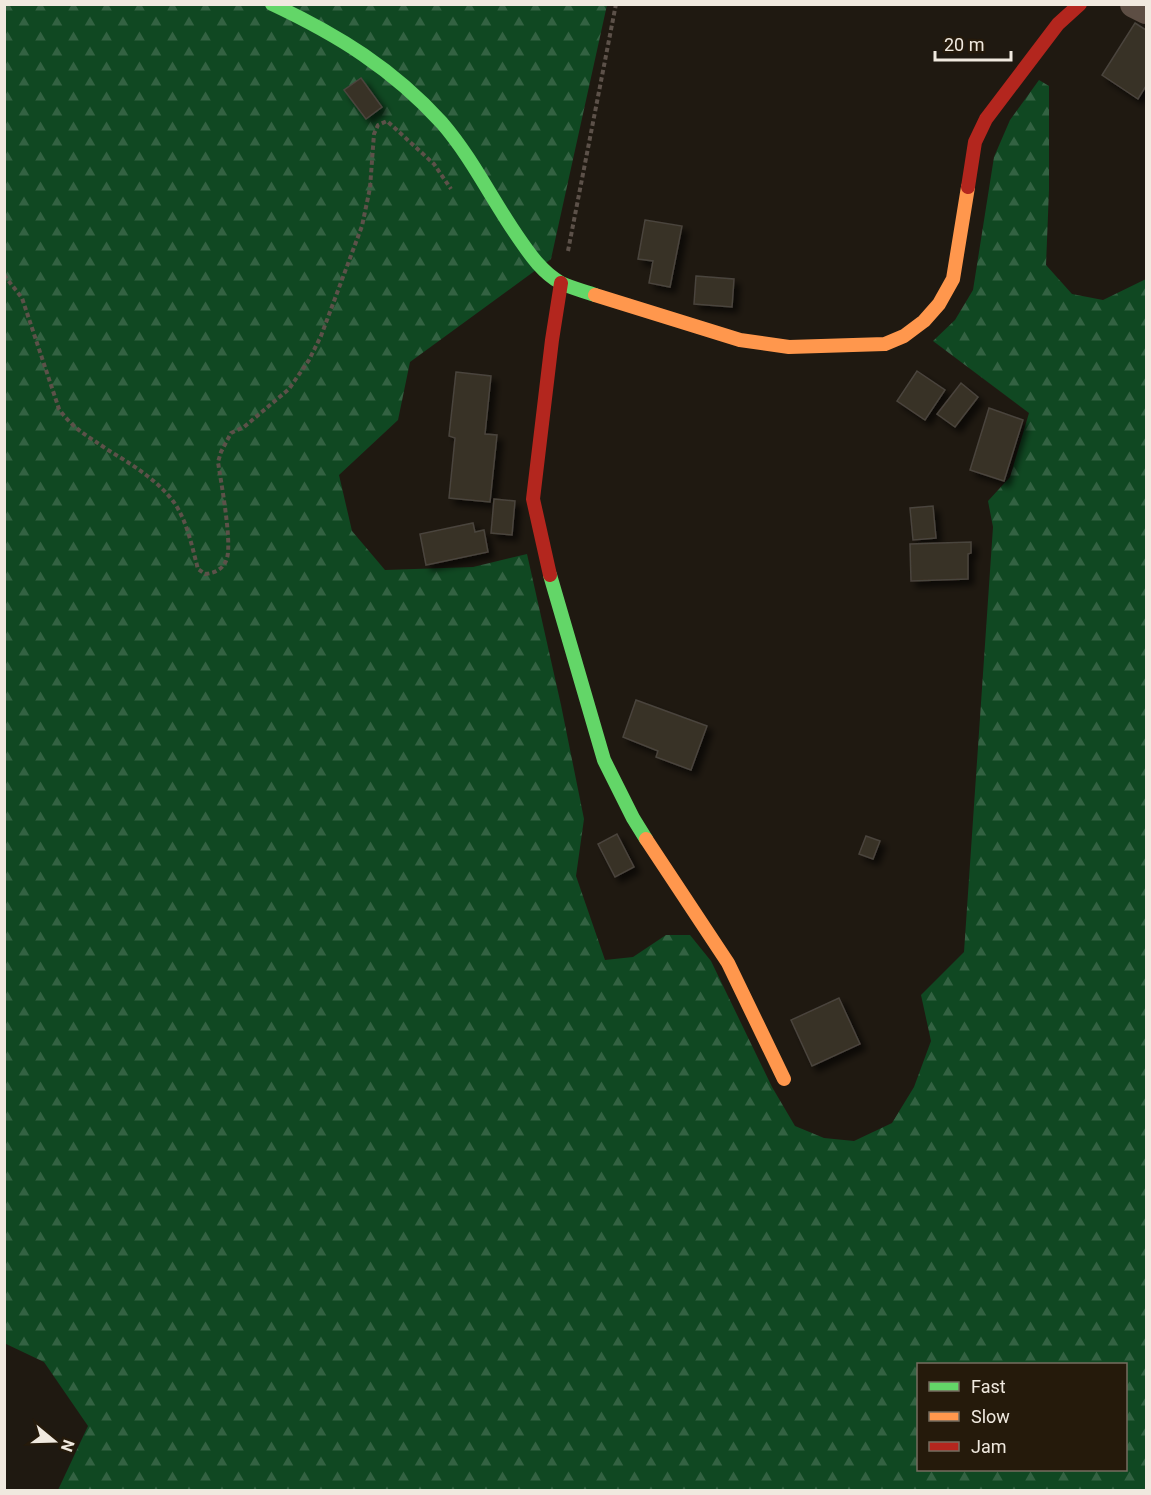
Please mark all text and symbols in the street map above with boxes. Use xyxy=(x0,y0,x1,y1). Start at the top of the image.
scale bar xyxy=(935,24,1012,62)
text: 20 m xyxy=(944,34,984,55)
legend xyxy=(917,1363,1127,1471)
text: Fast xyxy=(971,1376,1006,1397)
text: Slow xyxy=(971,1406,1010,1427)
north arrow xyxy=(24,1411,84,1471)
text: Jam xyxy=(971,1436,1007,1457)
text: N xyxy=(57,1437,79,1454)

